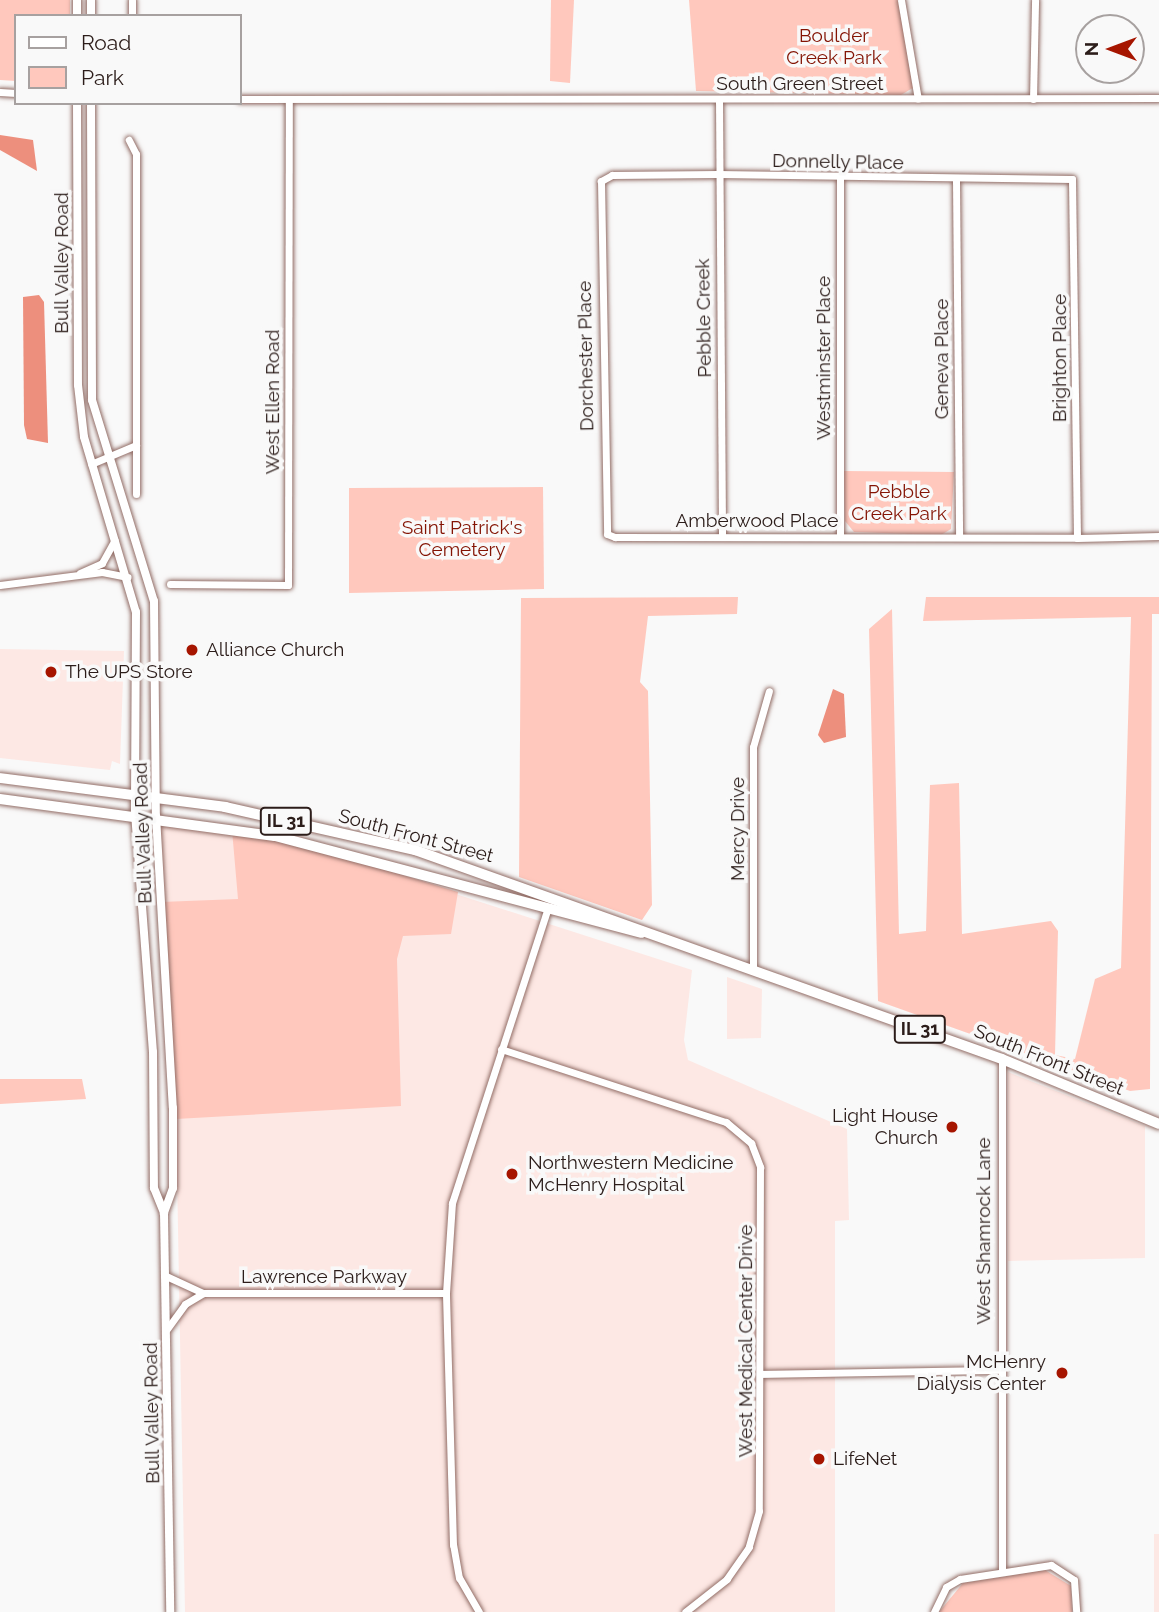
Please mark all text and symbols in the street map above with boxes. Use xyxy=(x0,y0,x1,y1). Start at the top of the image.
legend xyxy=(14,14,242,105)
north arrow xyxy=(1075,14,1145,84)
park label: Boulder Creek Park xyxy=(786,25,882,69)
text: Road xyxy=(81,30,131,55)
text: N xyxy=(1080,42,1102,56)
text: Park xyxy=(81,65,124,90)
street label: South Green Street xyxy=(716,73,884,95)
street label: Donnelly Place xyxy=(772,149,904,175)
street label: Bull Valley Road xyxy=(51,191,73,335)
street label: Pebble Creek xyxy=(692,258,716,378)
street label: Westminster Place xyxy=(813,276,835,440)
street label: Dorchester Place xyxy=(573,280,599,432)
street label: Brighton Place xyxy=(1049,294,1071,422)
street label: Geneva Place xyxy=(931,299,953,419)
street label: West Ellen Road xyxy=(262,330,284,474)
park label: Pebble Creek Park xyxy=(851,481,947,525)
street label: Amberwood Place xyxy=(675,510,839,532)
park label: Saint Patrick's Cemetery xyxy=(402,517,522,561)
place label: Alliance Church xyxy=(206,639,344,661)
marker: Alliance Church xyxy=(184,642,200,658)
place label: The UPS Store xyxy=(65,661,193,683)
marker: The UPS Store xyxy=(43,664,59,680)
street label: Bull Valley Road xyxy=(129,761,157,905)
street label: Mercy Drive xyxy=(727,777,749,881)
street label: South Front Street xyxy=(336,804,496,868)
road number: IL 31 xyxy=(258,806,314,836)
road number: IL 31 xyxy=(892,1014,948,1044)
street label: South Front Street xyxy=(971,1020,1127,1100)
place label: Light House Church xyxy=(832,1105,938,1149)
marker: Light House Church xyxy=(944,1119,960,1135)
street label: West Shamrock Lane xyxy=(973,1137,995,1325)
place label: Northwestern Medicine McHenry Hospital xyxy=(528,1152,733,1196)
marker: Northwestern Medicine McHenry Hospital xyxy=(502,1164,522,1184)
street label: West Medical Center Drive xyxy=(735,1224,757,1458)
street label: Lawrence Parkway xyxy=(241,1266,407,1288)
street label: Bull Valley Road xyxy=(139,1341,165,1485)
place label: McHenry Dialysis Center xyxy=(916,1351,1046,1395)
marker: McHenry Dialysis Center xyxy=(1052,1363,1072,1383)
place label: LifeNet xyxy=(833,1448,897,1470)
marker: LifeNet xyxy=(811,1451,827,1467)

